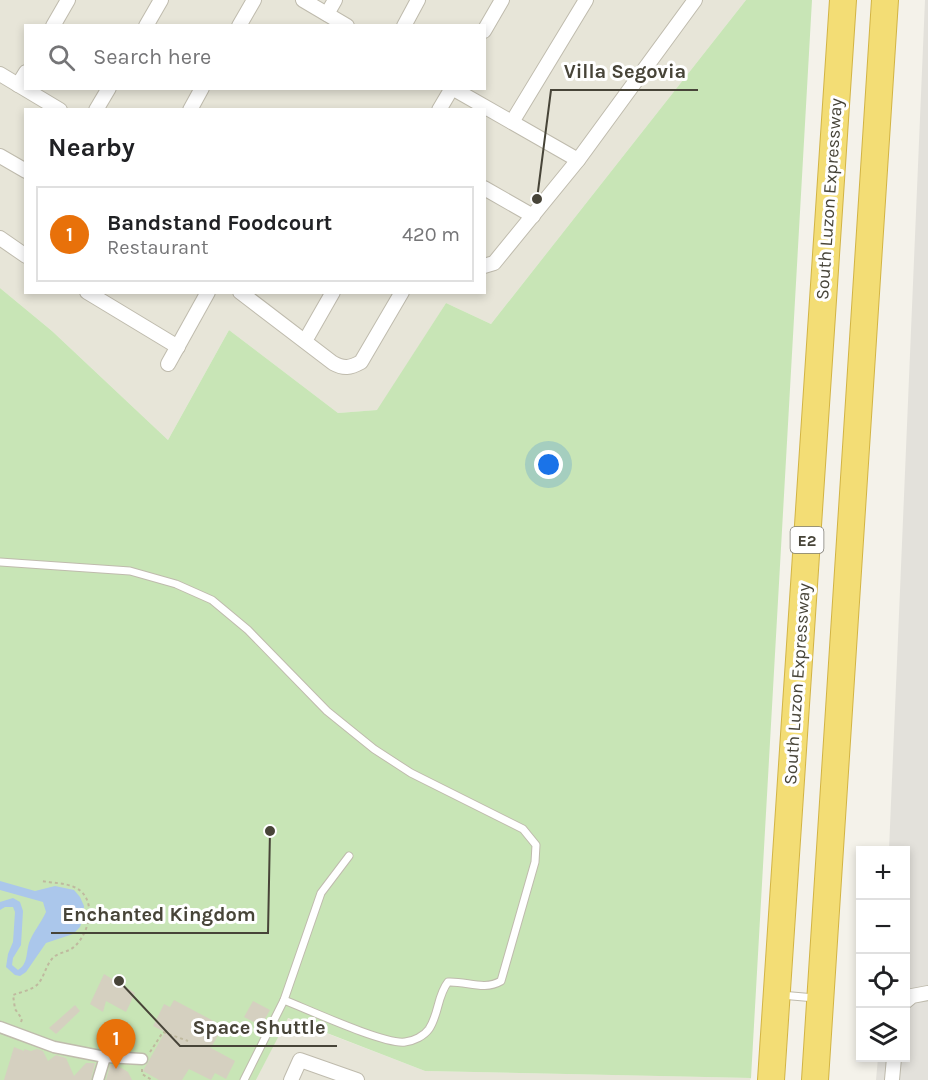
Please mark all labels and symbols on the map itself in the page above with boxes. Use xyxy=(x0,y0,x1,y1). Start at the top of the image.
callout: Villa Segovia xyxy=(551,52,698,90)
text: Villa Segovia xyxy=(564,60,686,83)
street label: South Luzon Expressway xyxy=(811,97,847,301)
your location xyxy=(534,450,563,479)
road number: E2 xyxy=(790,527,824,553)
street label: South Luzon Expressway xyxy=(779,582,815,786)
callout: Enchanted Kingdom xyxy=(51,895,268,933)
text: Enchanted Kingdom xyxy=(62,903,256,926)
callout: Space Shuttle xyxy=(180,1008,337,1046)
text: Space Shuttle xyxy=(192,1016,326,1039)
pin: 1 xyxy=(96,1020,136,1069)

